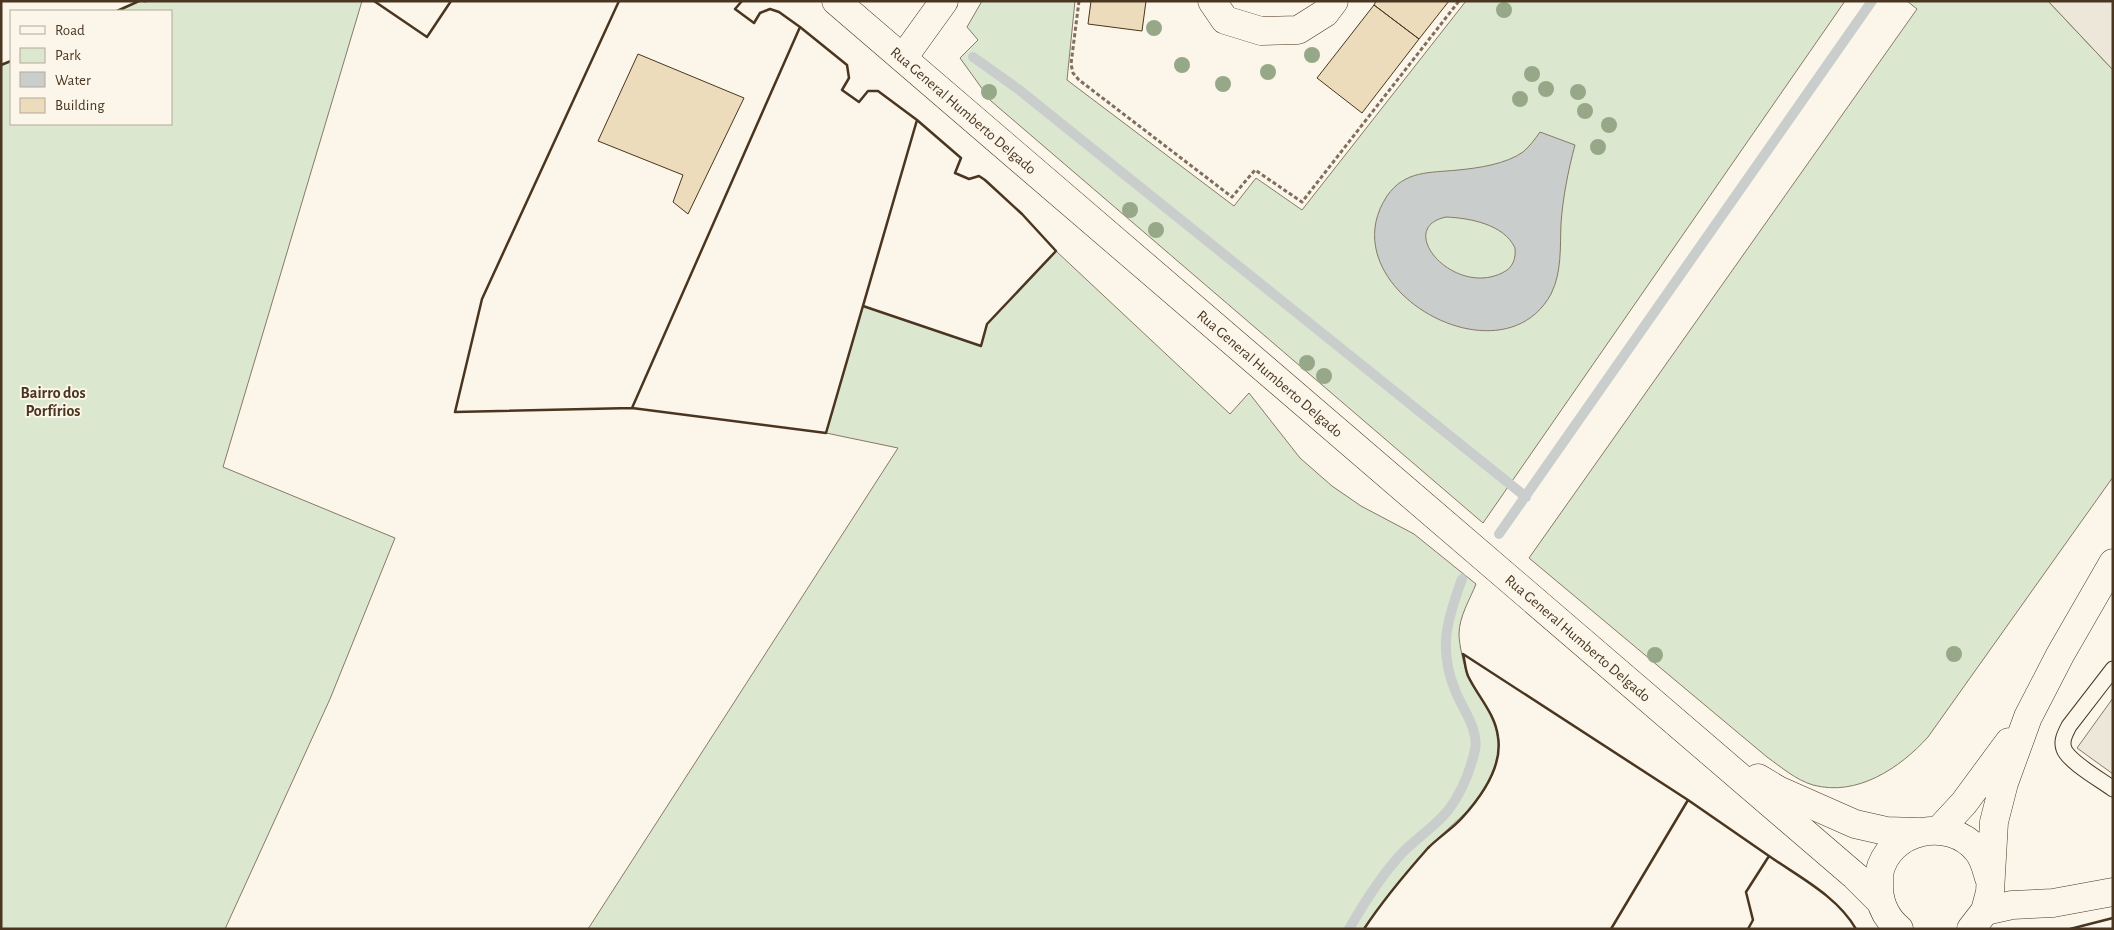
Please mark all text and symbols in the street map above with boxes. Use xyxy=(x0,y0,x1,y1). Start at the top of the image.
legend xyxy=(10,10,172,125)
text: Road xyxy=(55,23,85,38)
street label: Rua General Humberto Delgado xyxy=(888,44,1039,177)
text: Park xyxy=(55,48,81,63)
text: Water xyxy=(55,73,91,88)
text: Building xyxy=(55,98,105,113)
street label: Rua General Humberto Delgado xyxy=(1194,307,1346,440)
district label: Bairro dos Porfírios xyxy=(20,385,86,419)
street label: Rua General Humberto Delgado xyxy=(1502,572,1654,705)

